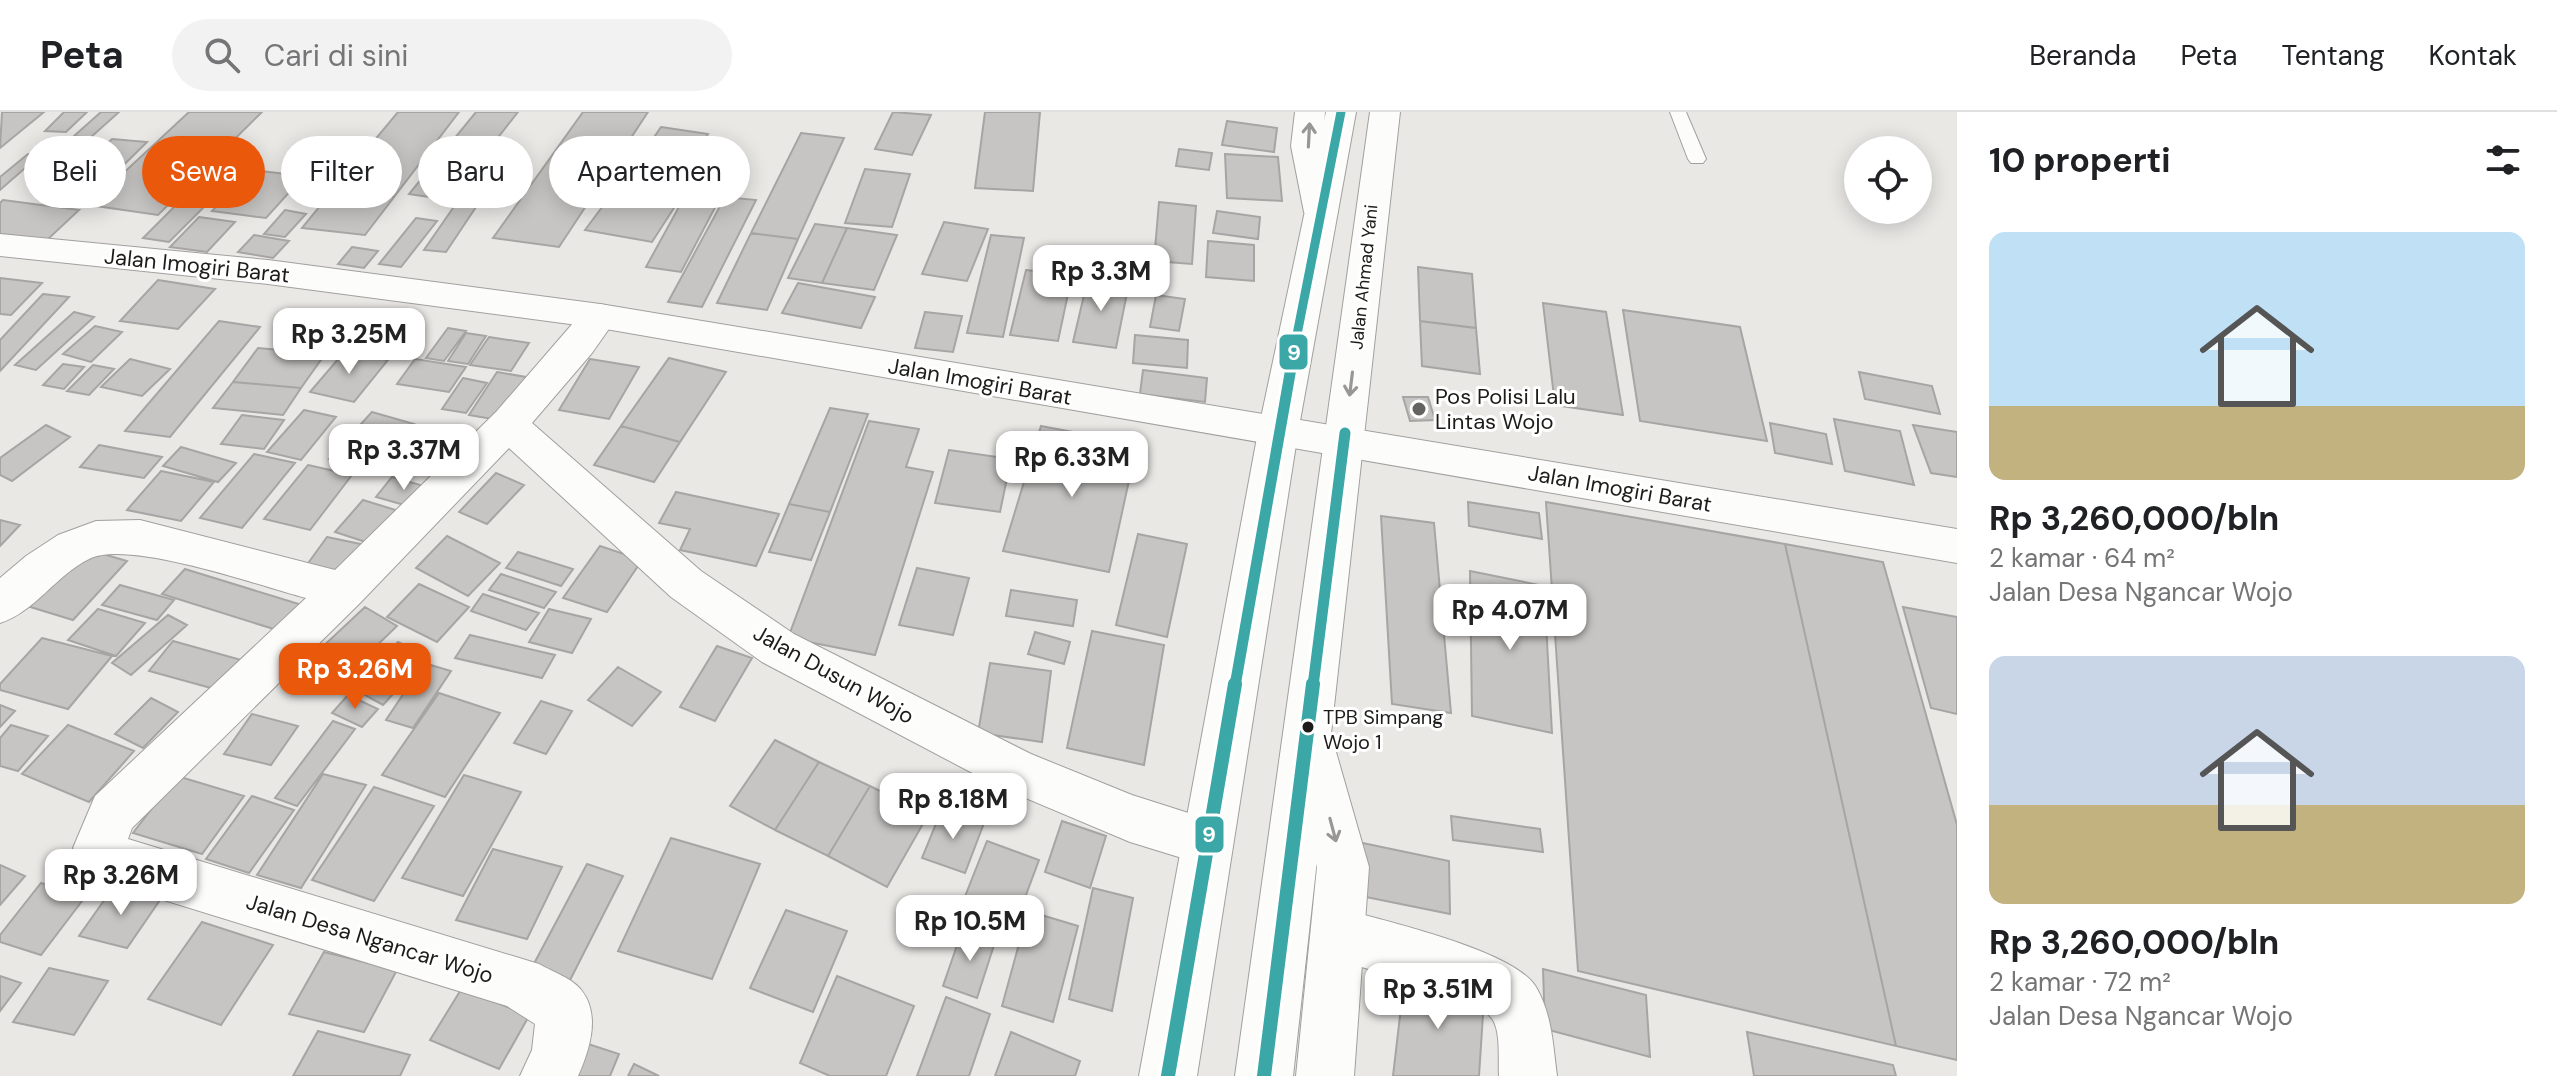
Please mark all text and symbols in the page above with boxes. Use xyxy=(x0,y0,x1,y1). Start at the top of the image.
search box xyxy=(172,19,732,91)
text: Peta xyxy=(40,30,124,80)
icon: search xyxy=(200,33,244,77)
text: Cari di sini xyxy=(264,36,409,75)
text: Beranda xyxy=(2029,37,2136,74)
text: Peta xyxy=(2180,37,2237,74)
text: Tentang xyxy=(2281,37,2385,74)
text: Kontak xyxy=(2429,37,2517,74)
one-way arrow xyxy=(1301,122,1316,149)
chip: Beli xyxy=(24,136,126,208)
chip: Sewa xyxy=(142,136,265,208)
chip: Filter xyxy=(281,136,402,208)
chip: Baru xyxy=(418,136,533,208)
chip: Apartemen xyxy=(549,136,750,208)
map controls xyxy=(1844,136,1932,224)
button: locate xyxy=(1844,136,1932,224)
text: 10 properti xyxy=(1989,138,2171,183)
icon: filters xyxy=(2481,138,2525,182)
street label: Jalan Ahmad Yani xyxy=(1344,203,1384,351)
street label: Jalan Imogiri Barat xyxy=(103,241,291,290)
pin: Rp 3.3M xyxy=(1027,245,1175,313)
text: Rp 3.3M xyxy=(1051,254,1151,288)
icon: home xyxy=(2185,284,2329,428)
pin: Rp 3.25M xyxy=(266,308,432,376)
text: Rp 3.25M xyxy=(291,317,407,351)
line badge: 9 xyxy=(1278,333,1309,371)
text: 9 xyxy=(1287,338,1301,367)
street label: Jalan Imogiri Barat xyxy=(886,351,1074,412)
one-way arrow xyxy=(1344,370,1359,397)
place label: Pos Polisi Lalu Lintas Wojo xyxy=(1435,382,1576,436)
marker: Pos Polisi Lalu Lintas Wojo xyxy=(1410,400,1428,418)
pin: Rp 3.37M xyxy=(321,424,487,492)
pin: Rp 6.33M xyxy=(989,431,1155,499)
text: Rp 3.37M xyxy=(347,433,461,467)
text: Rp 6.33M xyxy=(1014,440,1130,474)
street label: Jalan Imogiri Barat xyxy=(1526,458,1714,519)
text: Rp 3,260,000/bln xyxy=(1989,496,2279,541)
text: 2 kamar · 64 m² xyxy=(1989,541,2175,575)
text: Jalan Desa Ngancar Wojo xyxy=(1989,575,2293,609)
pin: Rp 4.07M xyxy=(1427,584,1593,652)
text: Rp 4.07M xyxy=(1451,593,1569,627)
street label: Jalan Dusun Wojo xyxy=(748,618,919,731)
pin: Rp 3.26M xyxy=(272,643,438,711)
text: Rp 3.26M xyxy=(297,652,413,686)
place label: TPB Simpang Wojo 1 xyxy=(1323,704,1443,755)
icon: home xyxy=(2185,708,2329,852)
marker: TPB Simpang Wojo 1 xyxy=(1300,719,1316,735)
pin: Rp 8.18M xyxy=(870,773,1036,841)
text: Rp 8.18M xyxy=(898,782,1008,816)
line badge: 9 xyxy=(1194,815,1225,854)
one-way arrow xyxy=(1326,817,1341,843)
text: 9 xyxy=(1202,820,1216,849)
pin: Rp 3.26M xyxy=(38,849,204,917)
text: Rp 3.26M xyxy=(63,858,179,892)
street label: Jalan Desa Ngancar Wojo xyxy=(243,887,497,990)
pin: Rp 10.5M xyxy=(887,895,1053,963)
text: Rp 10.5M xyxy=(914,904,1026,938)
text: Rp 3,260,000/bln xyxy=(1989,920,2279,965)
pin: Rp 3.51M xyxy=(1355,963,1521,1031)
text: 2 kamar · 72 m² xyxy=(1989,965,2171,999)
text: Rp 3.51M xyxy=(1383,972,1493,1006)
text: Jalan Desa Ngancar Wojo xyxy=(1989,999,2293,1033)

